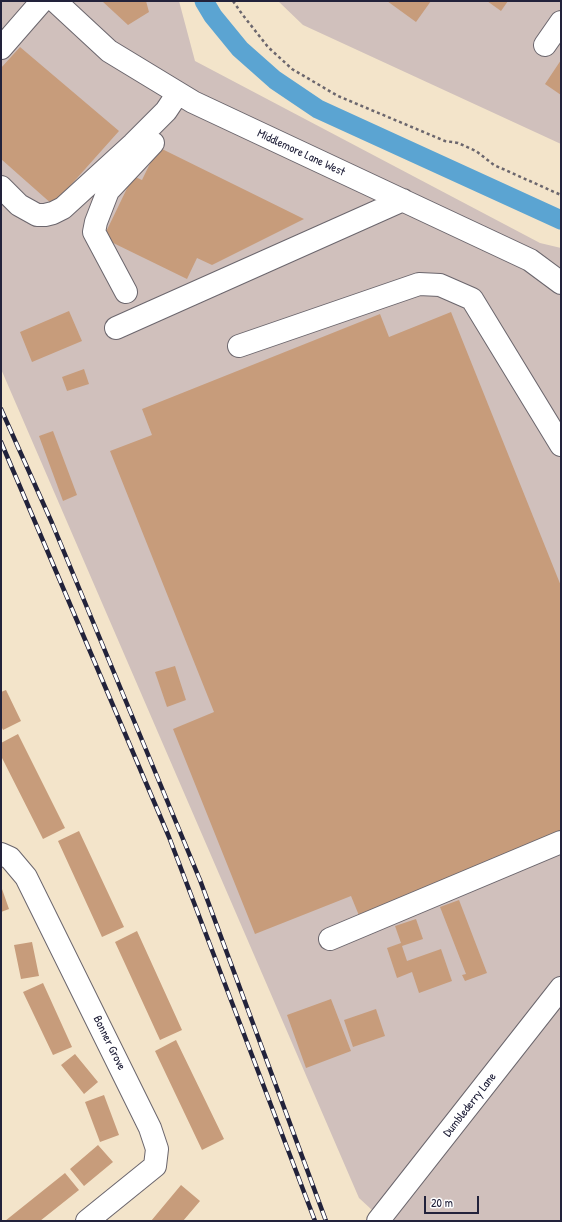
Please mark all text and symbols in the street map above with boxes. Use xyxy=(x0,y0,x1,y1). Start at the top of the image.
street label: Middlemore Lane West xyxy=(255,126,347,180)
street label: Bonner Grove xyxy=(90,1013,128,1073)
street label: Dumblederry Lane xyxy=(440,1070,500,1140)
scale bar xyxy=(426,1188,481,1214)
text: 20 m xyxy=(431,1194,453,1211)

